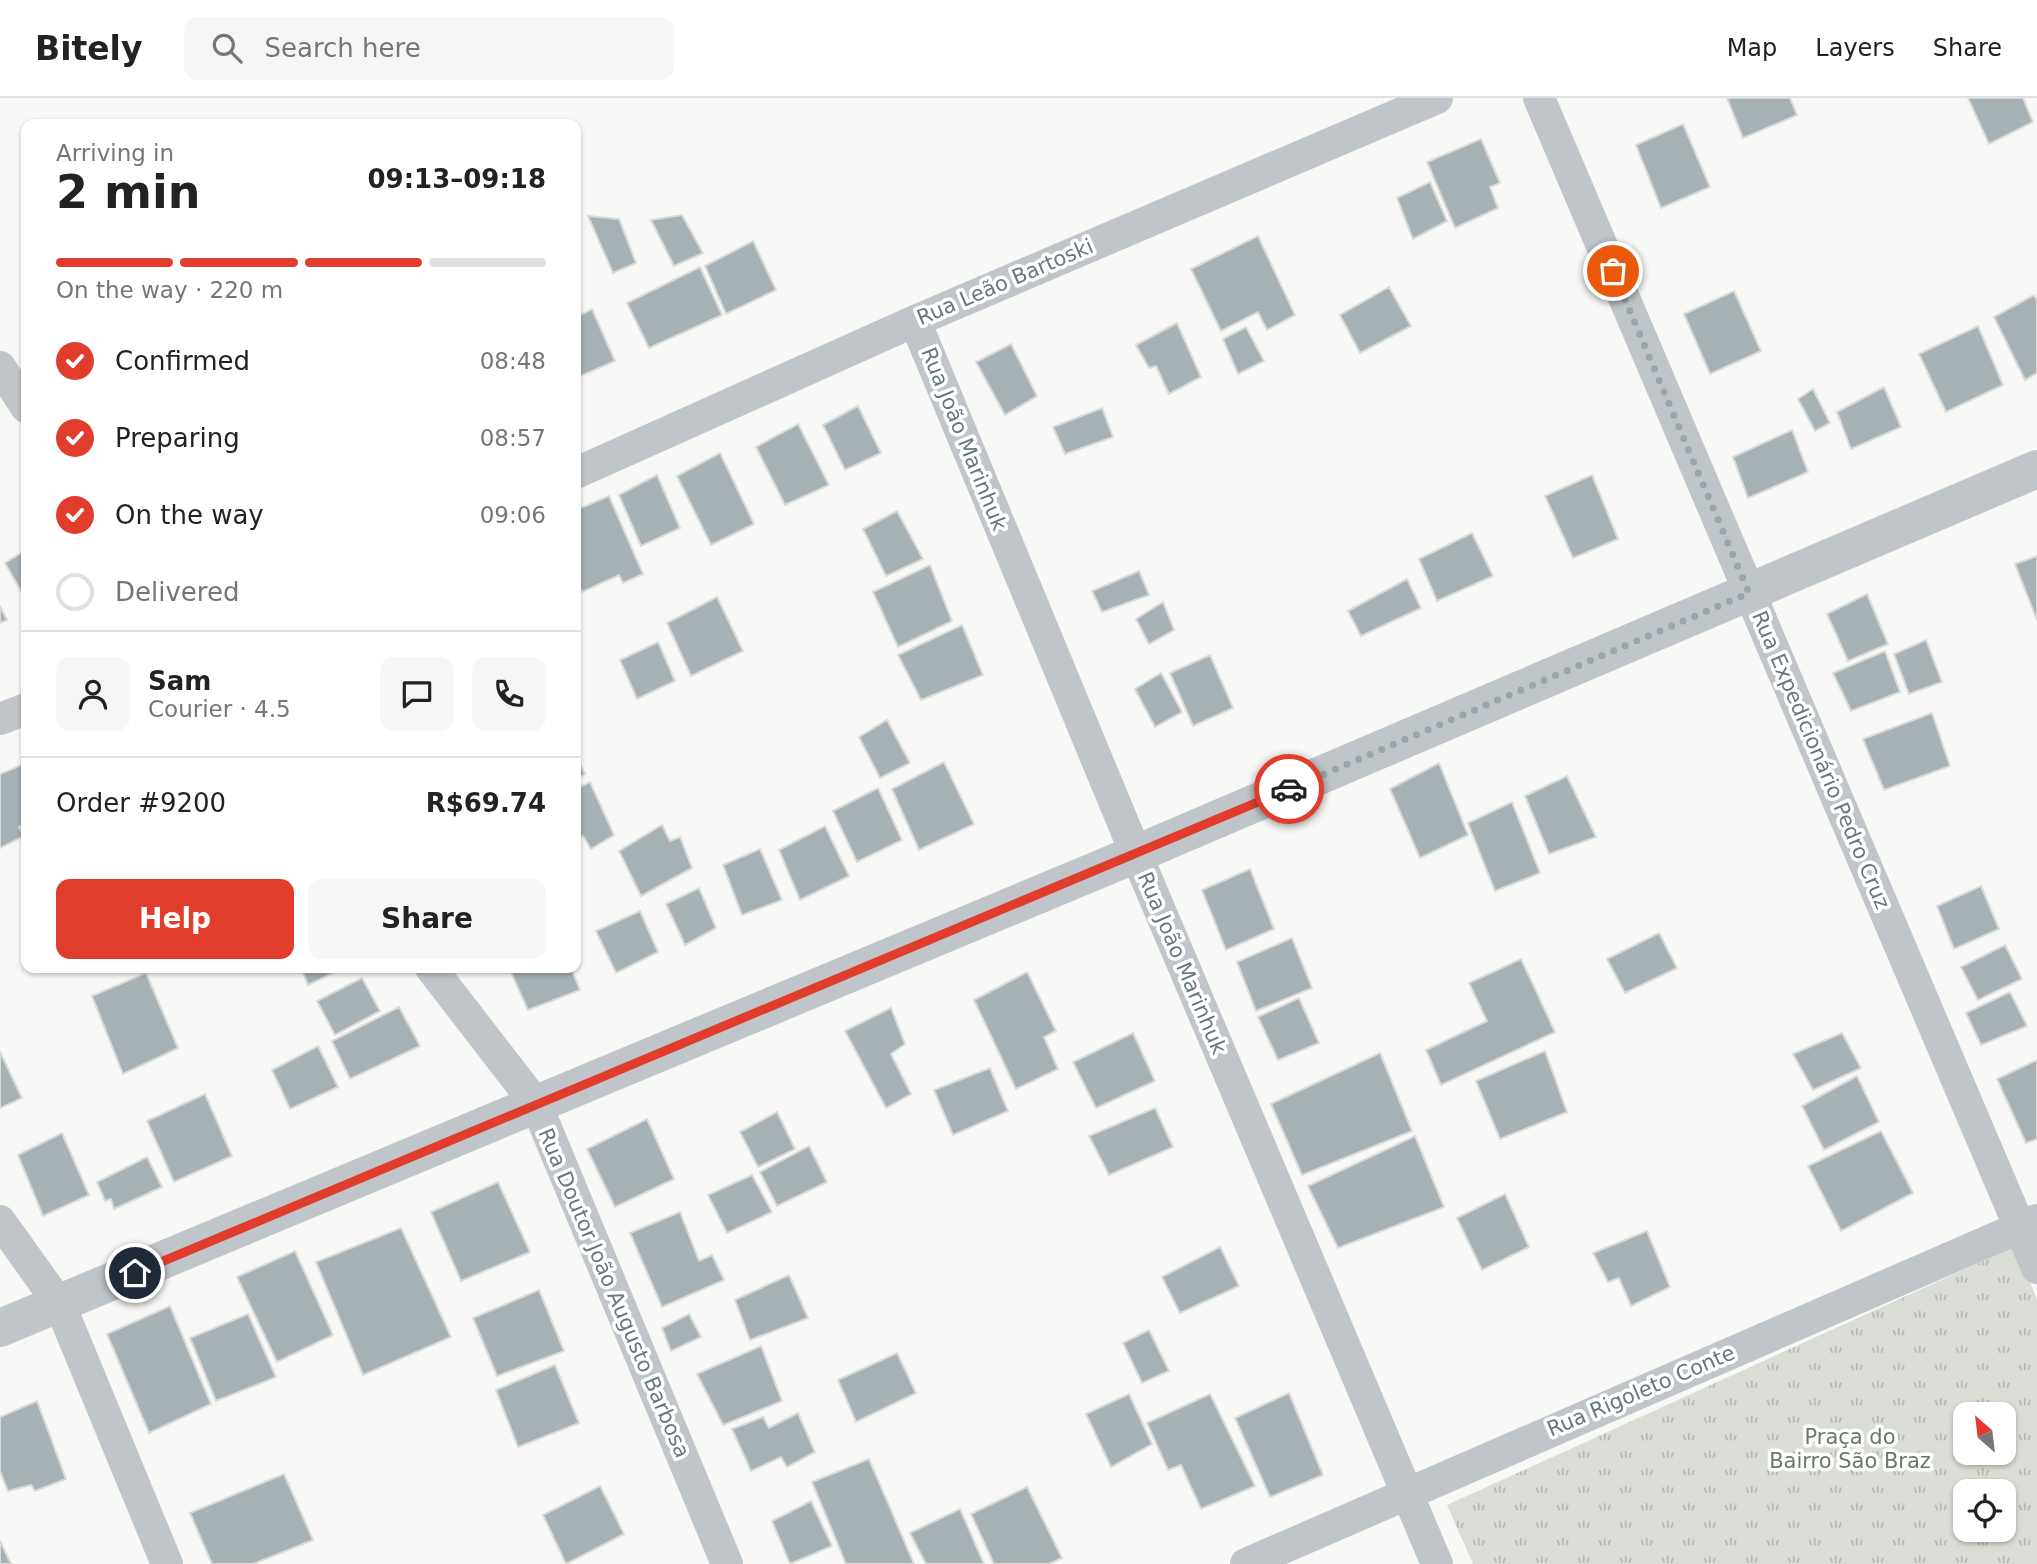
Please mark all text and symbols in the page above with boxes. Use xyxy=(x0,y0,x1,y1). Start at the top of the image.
search box xyxy=(184,17,674,80)
text: Bitely xyxy=(35,29,142,68)
icon: search xyxy=(208,29,246,67)
text: Search here xyxy=(264,33,421,63)
text: Map xyxy=(1727,34,1777,62)
text: Layers xyxy=(1815,34,1895,62)
text: Share xyxy=(1933,34,2002,62)
text: Arriving in xyxy=(56,140,174,166)
text: 09:13–09:18 xyxy=(367,164,546,194)
text: 2 min xyxy=(56,165,200,219)
street label: Rua Leão Bartoski xyxy=(913,234,1097,330)
pin xyxy=(1583,241,1643,301)
icon: bag xyxy=(1594,252,1632,290)
text: On the way · 220 m xyxy=(56,277,283,303)
icon: check xyxy=(56,342,94,380)
street label: Rua João Marinhuk xyxy=(916,344,1012,535)
text: Confirmed xyxy=(115,346,250,376)
text: 08:48 xyxy=(480,348,546,374)
icon: check xyxy=(56,419,94,457)
text: Preparing xyxy=(115,423,240,453)
text: 08:57 xyxy=(480,425,546,451)
icon: check xyxy=(56,496,94,534)
text: On the way xyxy=(115,500,264,530)
text: 09:06 xyxy=(480,502,546,528)
text: Delivered xyxy=(115,577,239,607)
street label: Rua Expedicionário Pedro Cruz xyxy=(1747,607,1895,913)
button: person xyxy=(56,657,130,731)
button: chat xyxy=(380,657,454,731)
button: phone xyxy=(472,657,546,731)
text: Sam xyxy=(148,666,211,696)
text: Courier · 4.5 xyxy=(148,696,291,722)
courier xyxy=(1254,754,1324,824)
icon: car xyxy=(1270,770,1308,808)
text: Order #9200 xyxy=(56,788,226,818)
text: R$69.74 xyxy=(426,788,546,818)
street label: Rua João Marinhuk xyxy=(1133,868,1232,1058)
button: Help xyxy=(56,879,294,959)
button: Share xyxy=(308,879,546,959)
street label: Rua Doutor João Augusto Barbosa xyxy=(533,1125,695,1461)
pin xyxy=(105,1243,165,1303)
icon: home xyxy=(116,1254,154,1292)
street label: Rua Rigoleto Conte xyxy=(1544,1341,1738,1441)
north arrow xyxy=(1953,1402,2016,1465)
map controls xyxy=(1953,1402,2016,1542)
park label: Praça do Bairro São Braz xyxy=(1769,1425,1931,1473)
button: locate xyxy=(1953,1479,2016,1542)

